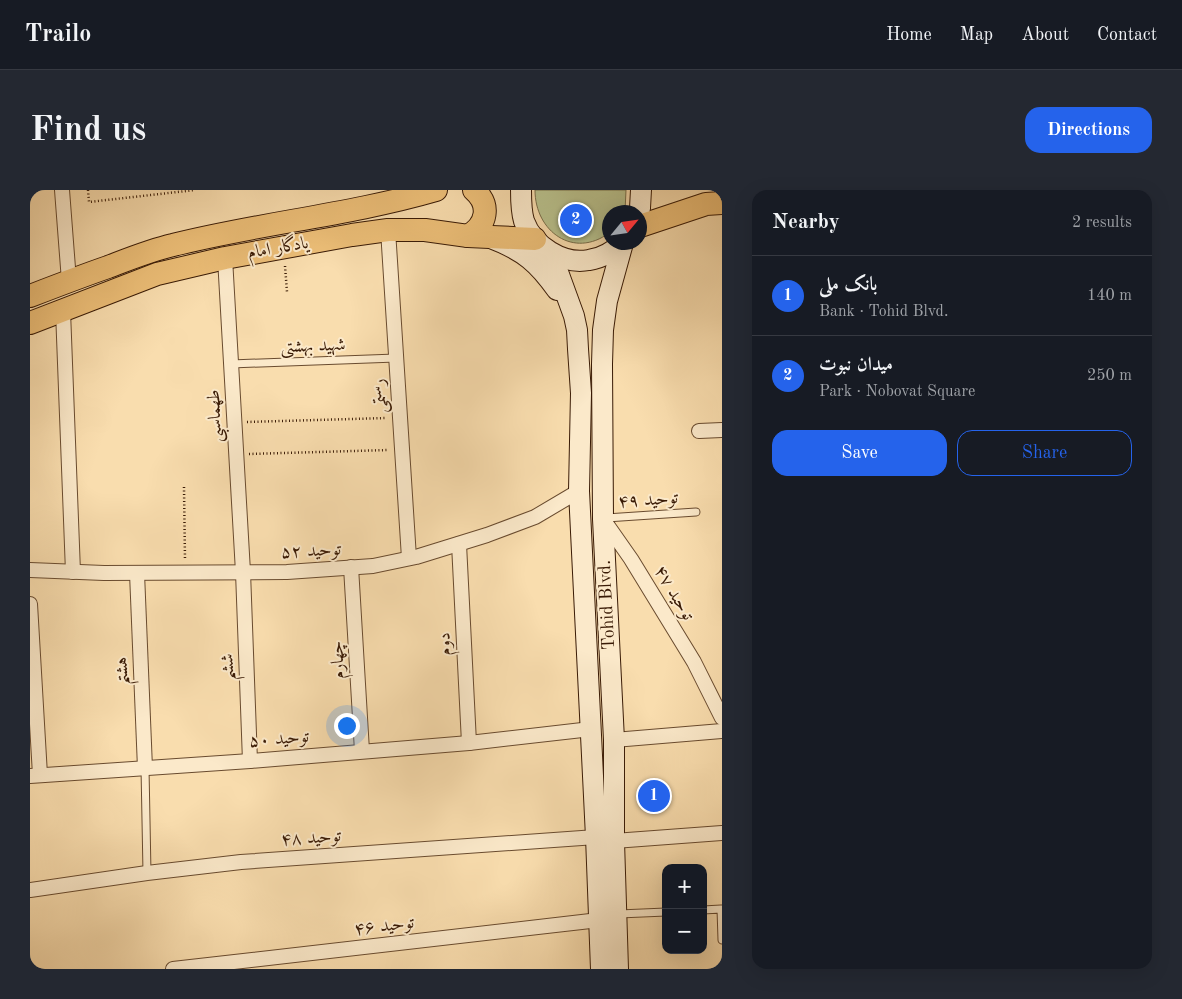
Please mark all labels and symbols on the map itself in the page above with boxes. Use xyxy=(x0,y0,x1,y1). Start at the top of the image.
pin: 2 xyxy=(560,201,592,239)
north arrow xyxy=(602,205,647,250)
street label: یادگار امام xyxy=(246,231,312,268)
street label: شهید بهشتی xyxy=(280,336,346,359)
street label: رستمی xyxy=(370,378,392,414)
street label: طهماسبی xyxy=(205,389,230,443)
street label: توحید ۴۹ xyxy=(617,489,679,512)
street label: توحید ۵۲ xyxy=(280,540,342,563)
street label: Tohid Blvd. xyxy=(596,560,618,650)
street label: توحید ۴۷ xyxy=(650,562,698,625)
street label: دوم xyxy=(435,632,461,656)
street label: چهارم xyxy=(328,640,354,680)
street label: ششم xyxy=(219,653,245,681)
street label: هشتم xyxy=(113,656,139,686)
your location xyxy=(334,713,360,739)
street label: توحید ۵۰ xyxy=(248,727,311,752)
pin: 1 xyxy=(638,777,670,815)
street label: توحید ۴۸ xyxy=(280,827,342,850)
street label: توحید ۴۶ xyxy=(353,913,416,940)

